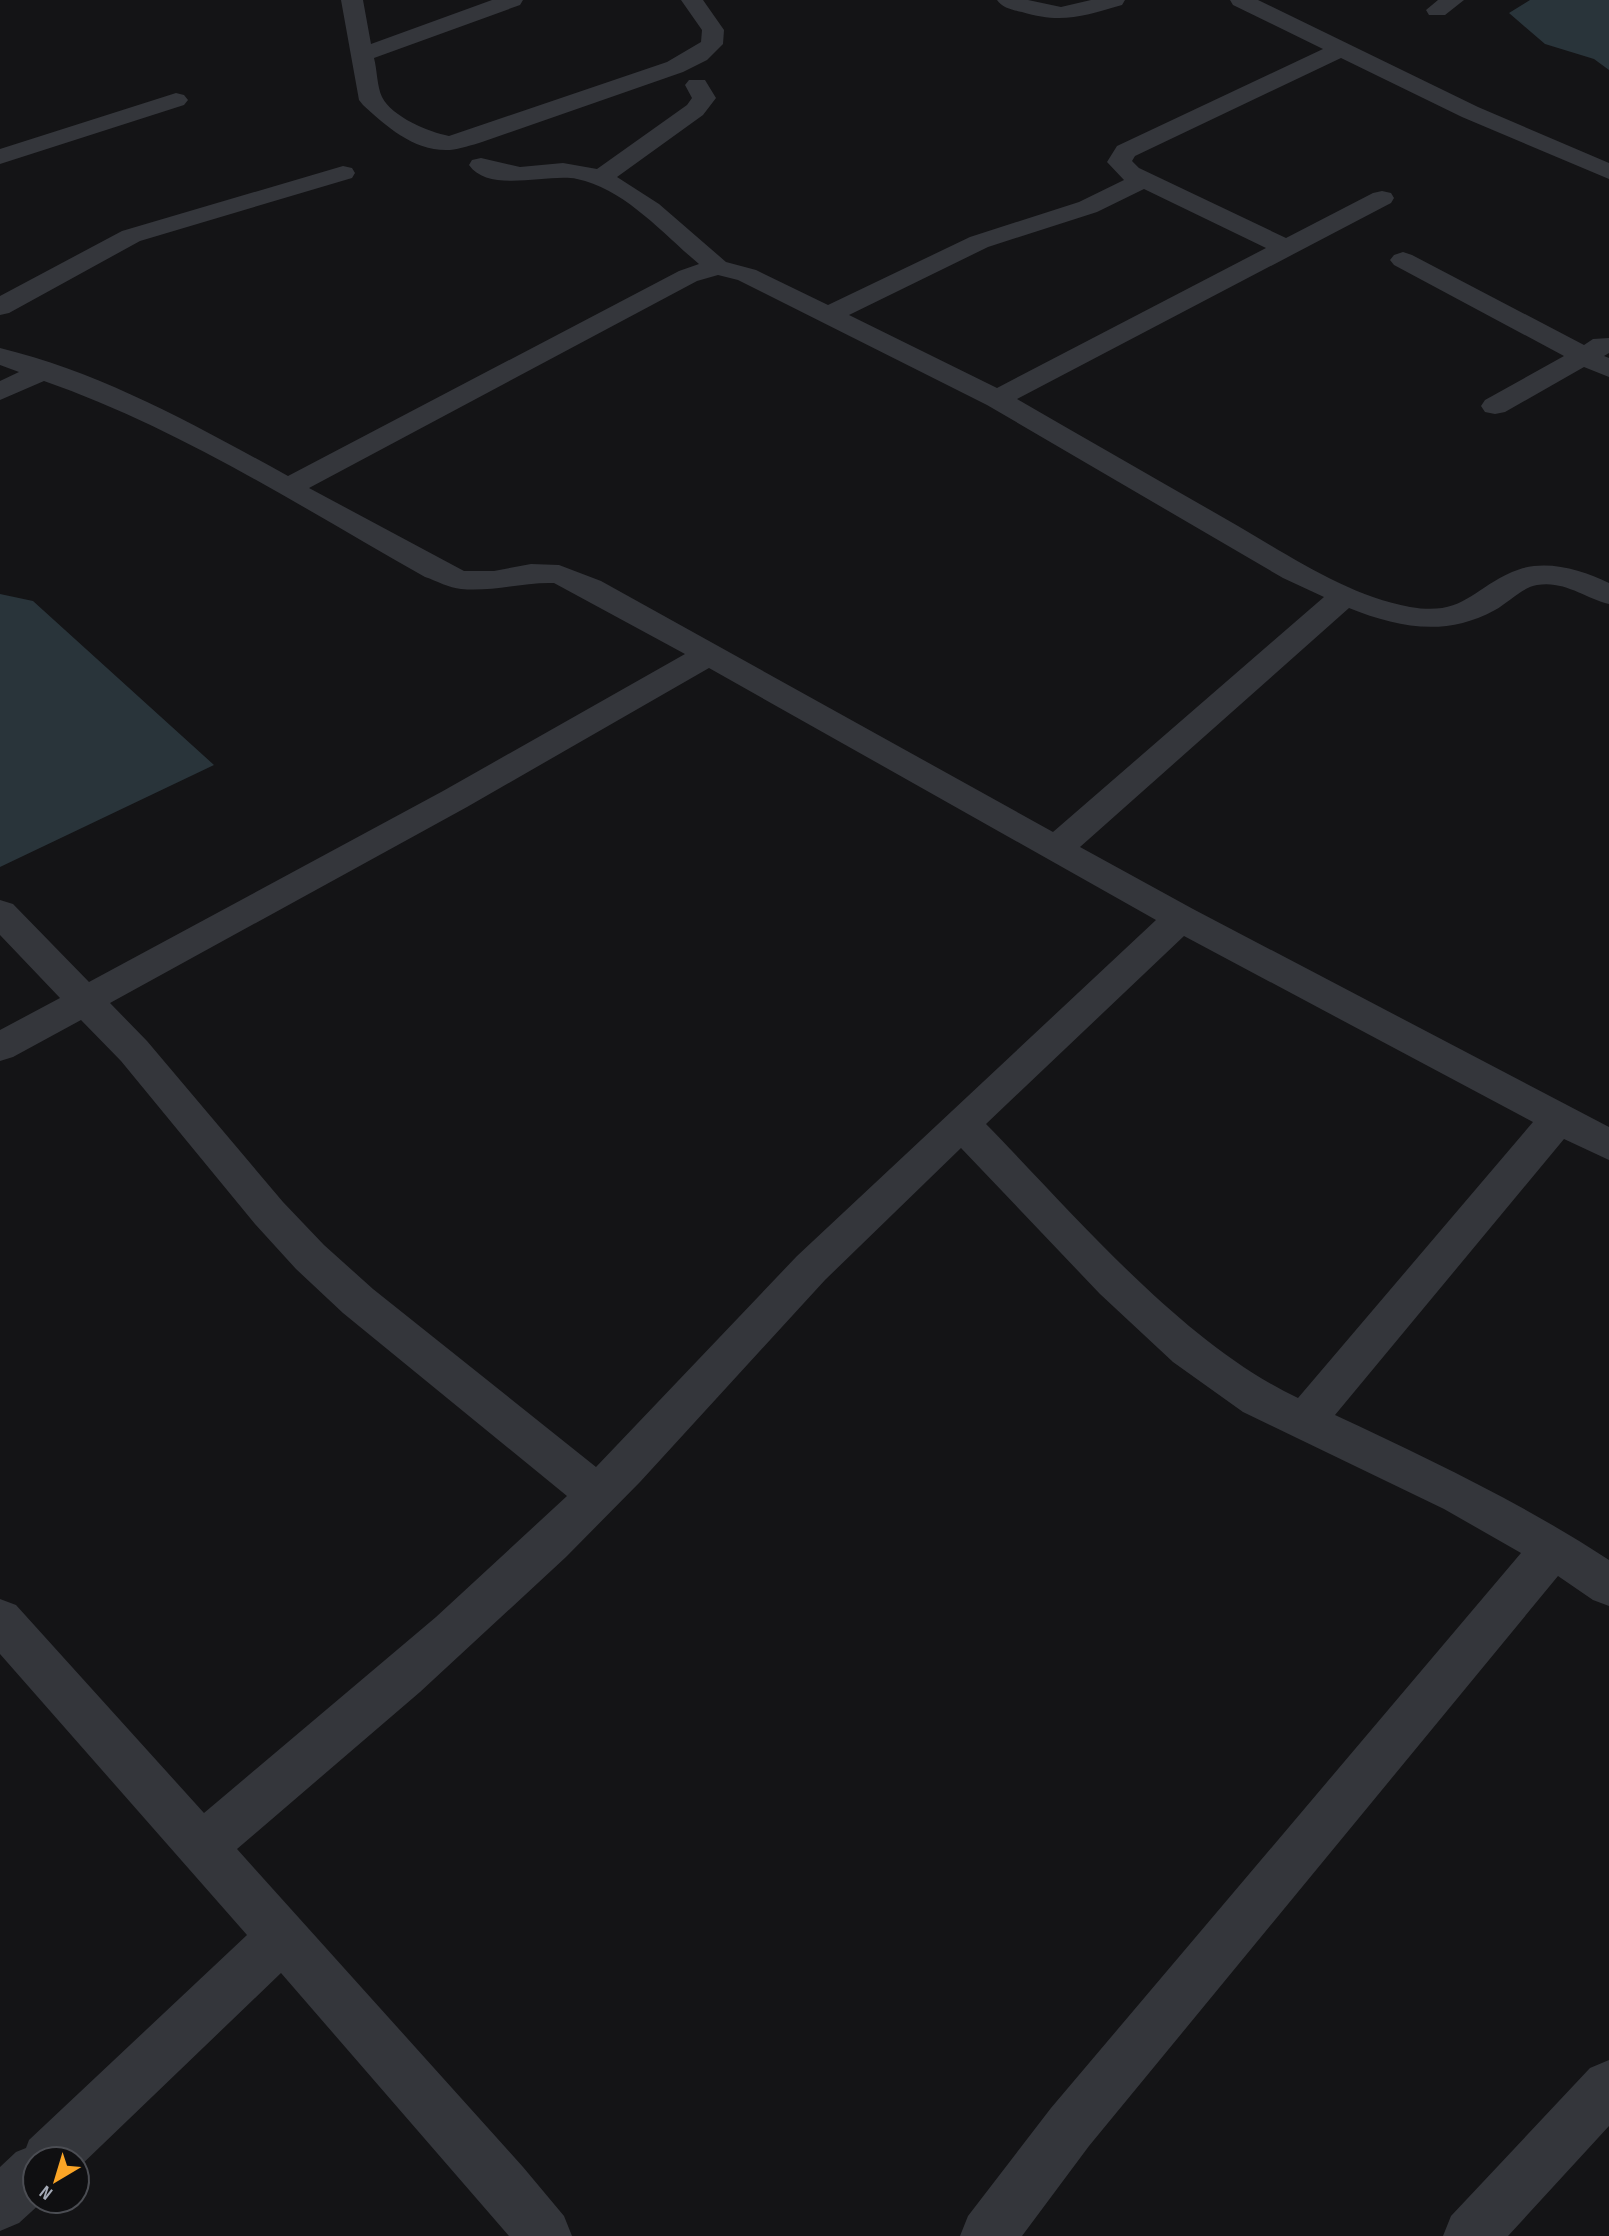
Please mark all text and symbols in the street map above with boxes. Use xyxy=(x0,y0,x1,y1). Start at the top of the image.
north arrow xyxy=(21,2145,91,2215)
text: N xyxy=(35,2180,58,2204)

